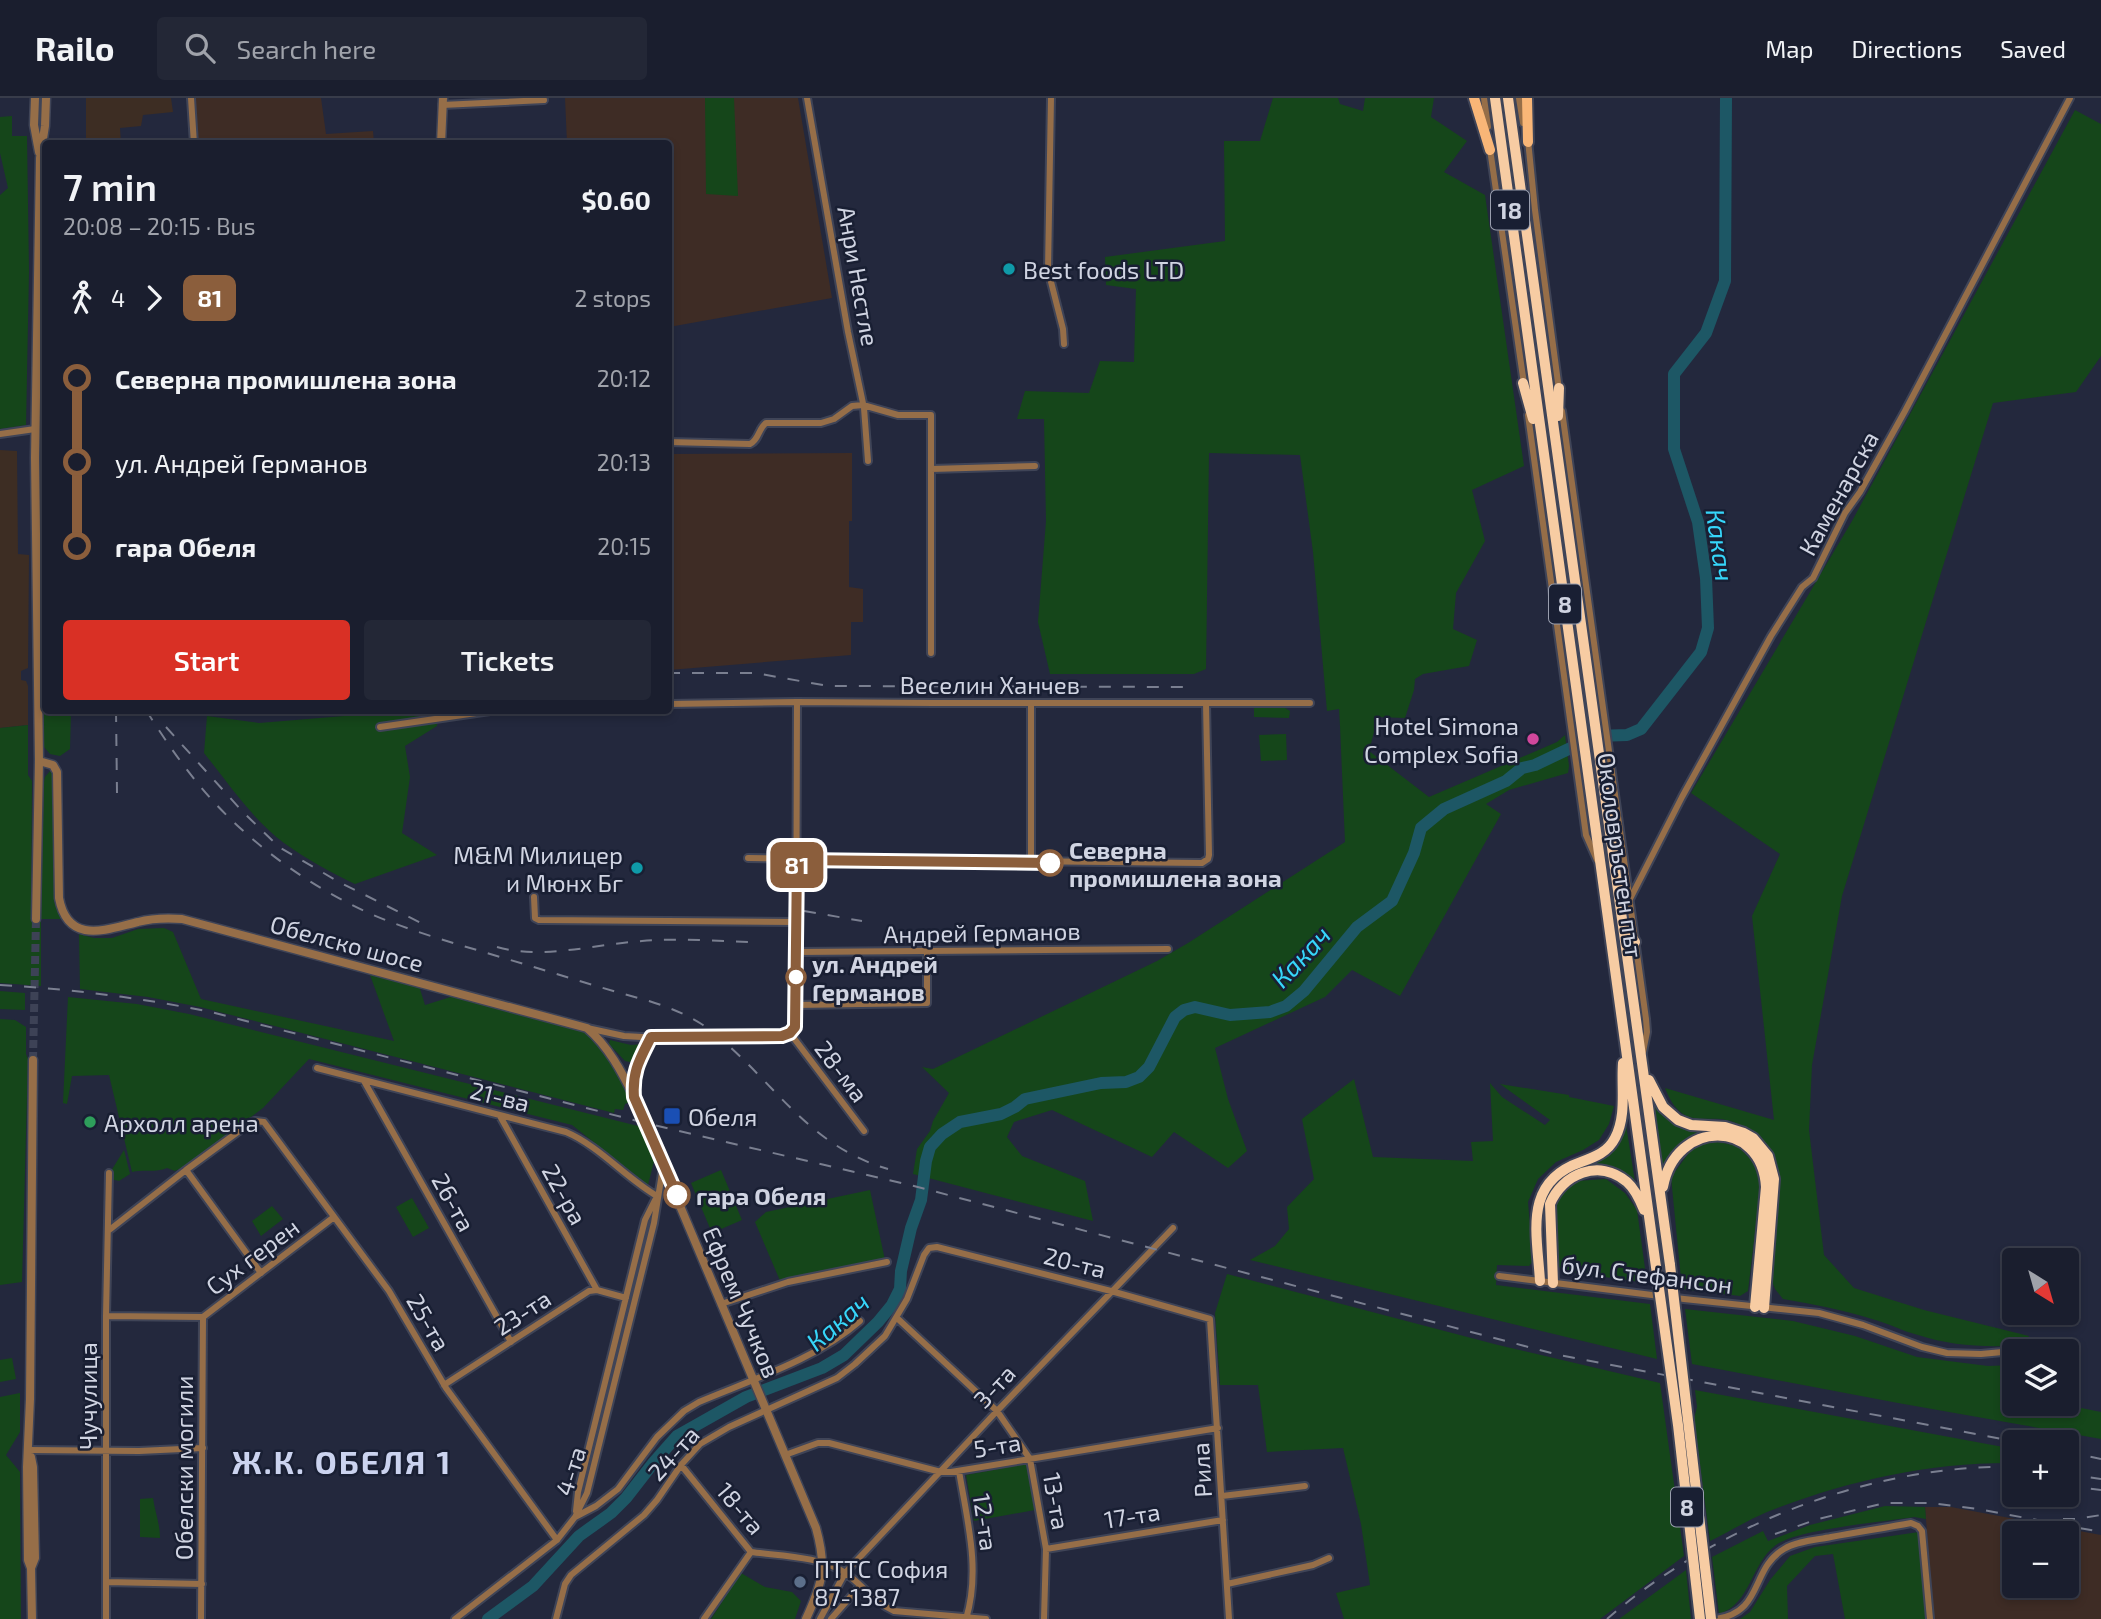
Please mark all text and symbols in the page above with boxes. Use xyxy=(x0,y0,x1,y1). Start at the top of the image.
search box xyxy=(157,17,647,80)
text: Railo xyxy=(35,28,115,68)
icon: search xyxy=(181,29,219,67)
text: Search here xyxy=(237,33,376,64)
text: Map xyxy=(1765,34,1813,63)
text: Directions xyxy=(1851,34,1962,63)
text: Saved xyxy=(2000,34,2066,63)
text: 7 min xyxy=(63,163,157,209)
text: $0.60 xyxy=(581,184,651,215)
road number: 18 xyxy=(1491,190,1529,230)
street label: Анри Нестле xyxy=(832,204,886,348)
text: 20:08 – 20:15 · Bus xyxy=(63,212,255,240)
place label: Best foods LTD xyxy=(1023,255,1184,284)
marker: Best foods LTD xyxy=(1001,261,1017,277)
icon: walk xyxy=(63,279,101,317)
icon: forward xyxy=(135,279,173,317)
text: 81 xyxy=(197,283,222,312)
text: 4 xyxy=(111,284,125,312)
text: 2 stops xyxy=(574,284,651,312)
text: Северна промишлена зона xyxy=(115,363,457,394)
text: 20:12 xyxy=(597,364,651,392)
street label: Каменарска xyxy=(1792,426,1884,560)
text: ул. Андрей Германов xyxy=(115,447,368,478)
text: 20:13 xyxy=(597,448,651,476)
water label: Какач xyxy=(1701,507,1741,583)
text: гара Обеля xyxy=(115,531,256,562)
text: 20:15 xyxy=(597,532,651,560)
road number: 8 xyxy=(1549,584,1581,624)
button: Start xyxy=(63,620,350,700)
button: Tickets xyxy=(364,620,651,700)
street label: Веселин Ханчев xyxy=(900,670,1080,699)
place label: Hotel Simona Complex Sofia xyxy=(1364,711,1519,768)
marker: Hotel Simona Complex Sofia xyxy=(1525,731,1541,747)
street label: Околовръстен път xyxy=(1592,751,1650,960)
place label: Северна промишлена зона xyxy=(1069,835,1282,892)
place label: М&M Mилицер и Мюнх Бг xyxy=(453,840,623,897)
line badge: 81 xyxy=(766,842,828,888)
text: 81 xyxy=(784,850,810,879)
marker: Северна промишлена зона xyxy=(1037,850,1063,876)
marker: М&M Mилицер и Мюнх Бг xyxy=(629,860,645,876)
street label: Обелско шосе xyxy=(267,909,427,977)
street label: Андрей Германов xyxy=(883,916,1081,948)
water label: Какач xyxy=(1264,919,1336,993)
place label: ул. Андрей Германов xyxy=(812,949,938,1006)
marker: ул. Андрей Германов xyxy=(786,967,806,987)
street label: 28-ма xyxy=(809,1034,875,1108)
street label: 21-ва xyxy=(467,1075,533,1117)
place label: Обеля xyxy=(688,1102,757,1131)
marker: Обеля xyxy=(662,1106,682,1126)
place label: Архолл арена xyxy=(104,1108,259,1137)
marker: Архолл арена xyxy=(82,1114,98,1130)
street label: 22-ра xyxy=(537,1159,593,1229)
street label: 26-та xyxy=(426,1168,482,1236)
place label: гара Обеля xyxy=(696,1181,826,1210)
marker: гара Обеля xyxy=(664,1182,690,1208)
street label: Сух герен xyxy=(200,1212,305,1301)
street label: Ефрем Чучков xyxy=(696,1222,787,1382)
street label: 20-та xyxy=(1041,1240,1109,1284)
north arrow xyxy=(2002,1248,2079,1325)
map controls xyxy=(2002,1248,2079,1598)
street label: бул. Стефансон xyxy=(1560,1249,1734,1300)
street label: 23-та xyxy=(488,1283,556,1341)
water label: Какач xyxy=(799,1285,875,1357)
street label: 25-та xyxy=(401,1288,457,1356)
button: layers xyxy=(2002,1339,2079,1416)
street label: Чучулица xyxy=(73,1342,103,1450)
street label: 3-та xyxy=(967,1358,1021,1414)
street label: Обелски могили xyxy=(169,1376,198,1560)
street label: 24-та xyxy=(641,1420,705,1486)
street label: 5-та xyxy=(971,1427,1023,1463)
button: + xyxy=(2002,1430,2079,1507)
district label: Ж.К. ОБЕЛЯ 1 xyxy=(232,1442,452,1480)
street label: Рила xyxy=(1185,1442,1217,1498)
street label: 4-та xyxy=(549,1443,591,1499)
street label: 13-та xyxy=(1038,1470,1076,1532)
street label: 18-та xyxy=(711,1476,771,1540)
road number: 8 xyxy=(1671,1488,1703,1526)
street label: 12-та xyxy=(968,1491,1004,1553)
street label: 17-та xyxy=(1102,1496,1162,1534)
button: − xyxy=(2002,1521,2079,1598)
place label: ПТТС София 87-1387 xyxy=(814,1554,948,1611)
marker: ПТТС София 87-1387 xyxy=(792,1574,808,1590)

